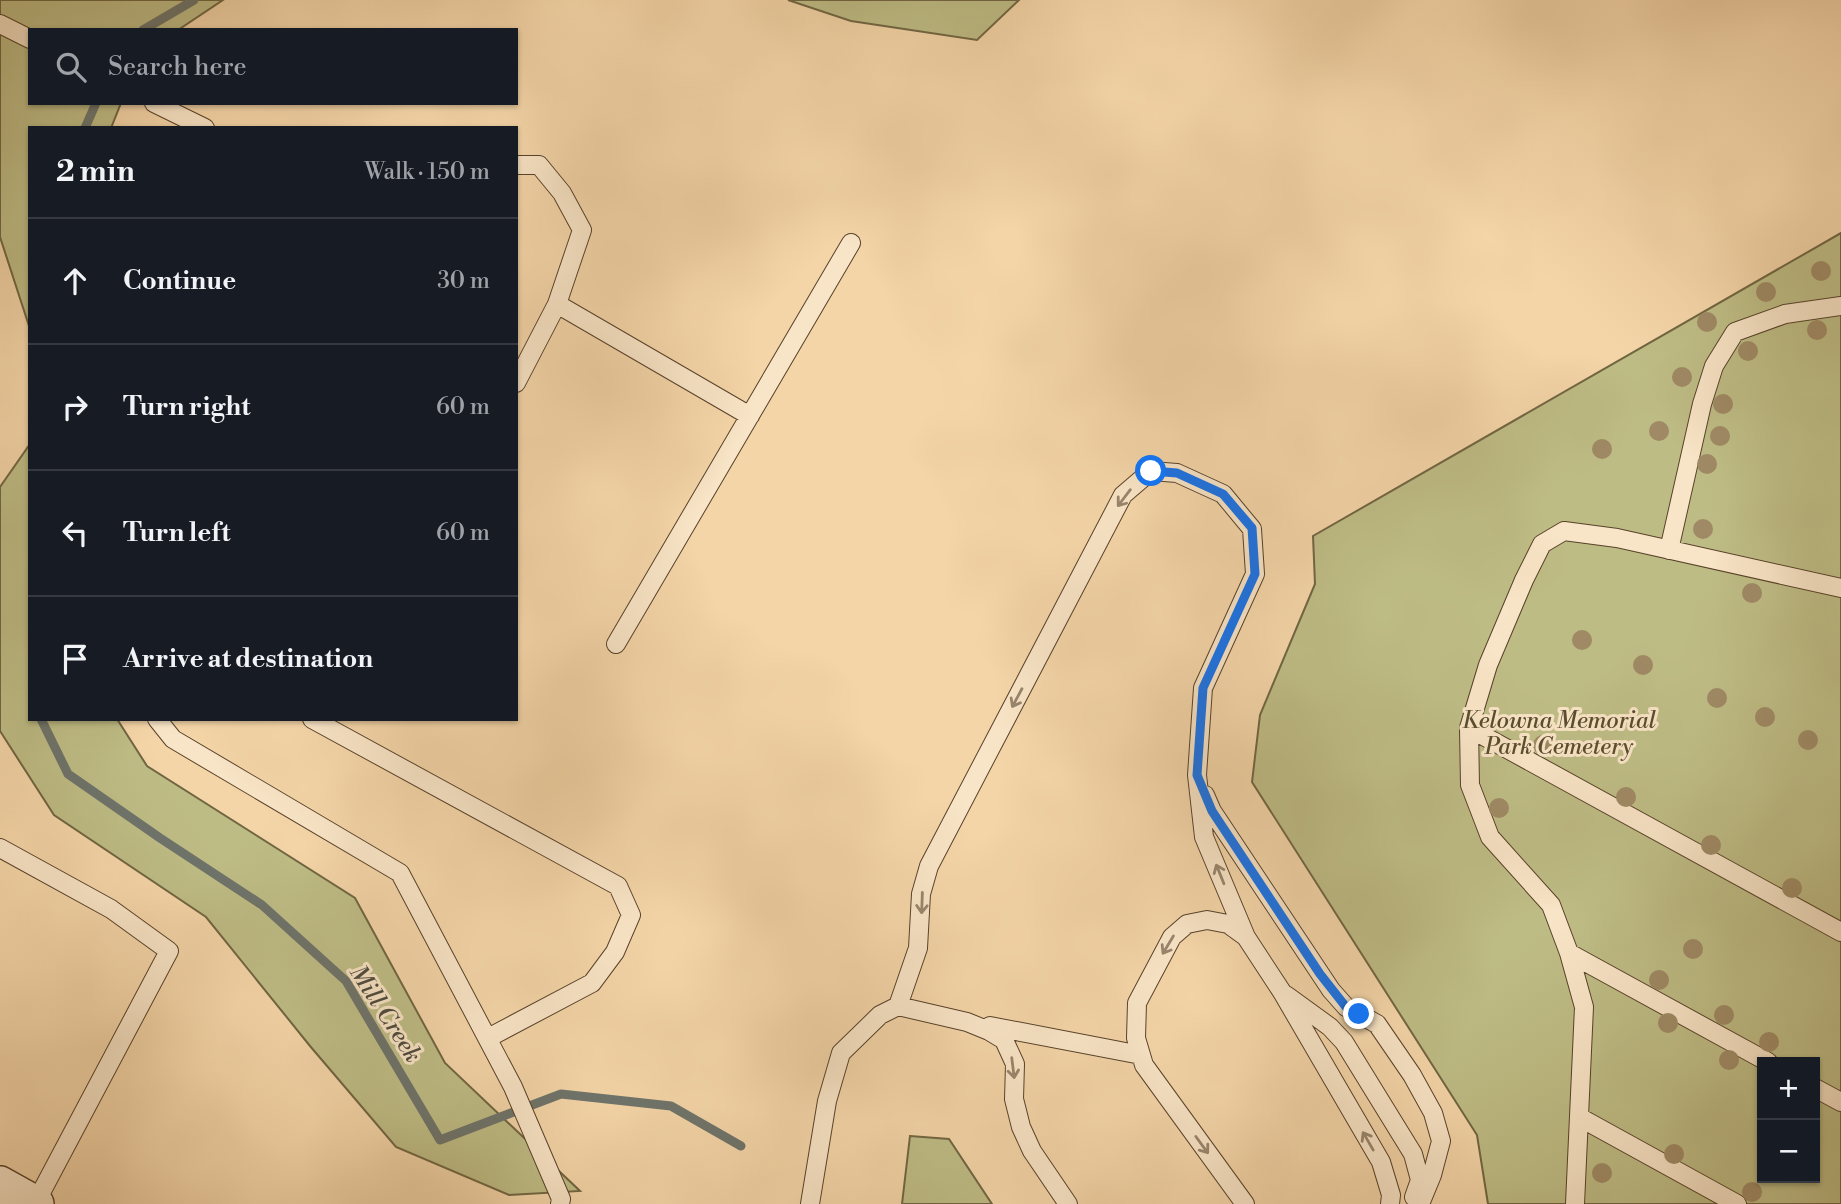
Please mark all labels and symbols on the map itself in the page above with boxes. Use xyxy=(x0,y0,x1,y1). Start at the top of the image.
route start xyxy=(1135,455,1166,486)
one-way arrow xyxy=(1116,488,1131,506)
one-way arrow xyxy=(1009,687,1023,708)
park label: Kelowna Memorial Park Cemetery xyxy=(1462,707,1657,761)
one-way arrow xyxy=(1213,864,1226,886)
one-way arrow xyxy=(915,891,928,914)
one-way arrow xyxy=(1161,935,1176,954)
water label: Mill Creek xyxy=(342,960,428,1068)
route end xyxy=(1343,998,1374,1029)
one-way arrow xyxy=(1006,1056,1019,1079)
one-way arrow xyxy=(1361,1131,1375,1151)
one-way arrow xyxy=(1195,1135,1209,1154)

